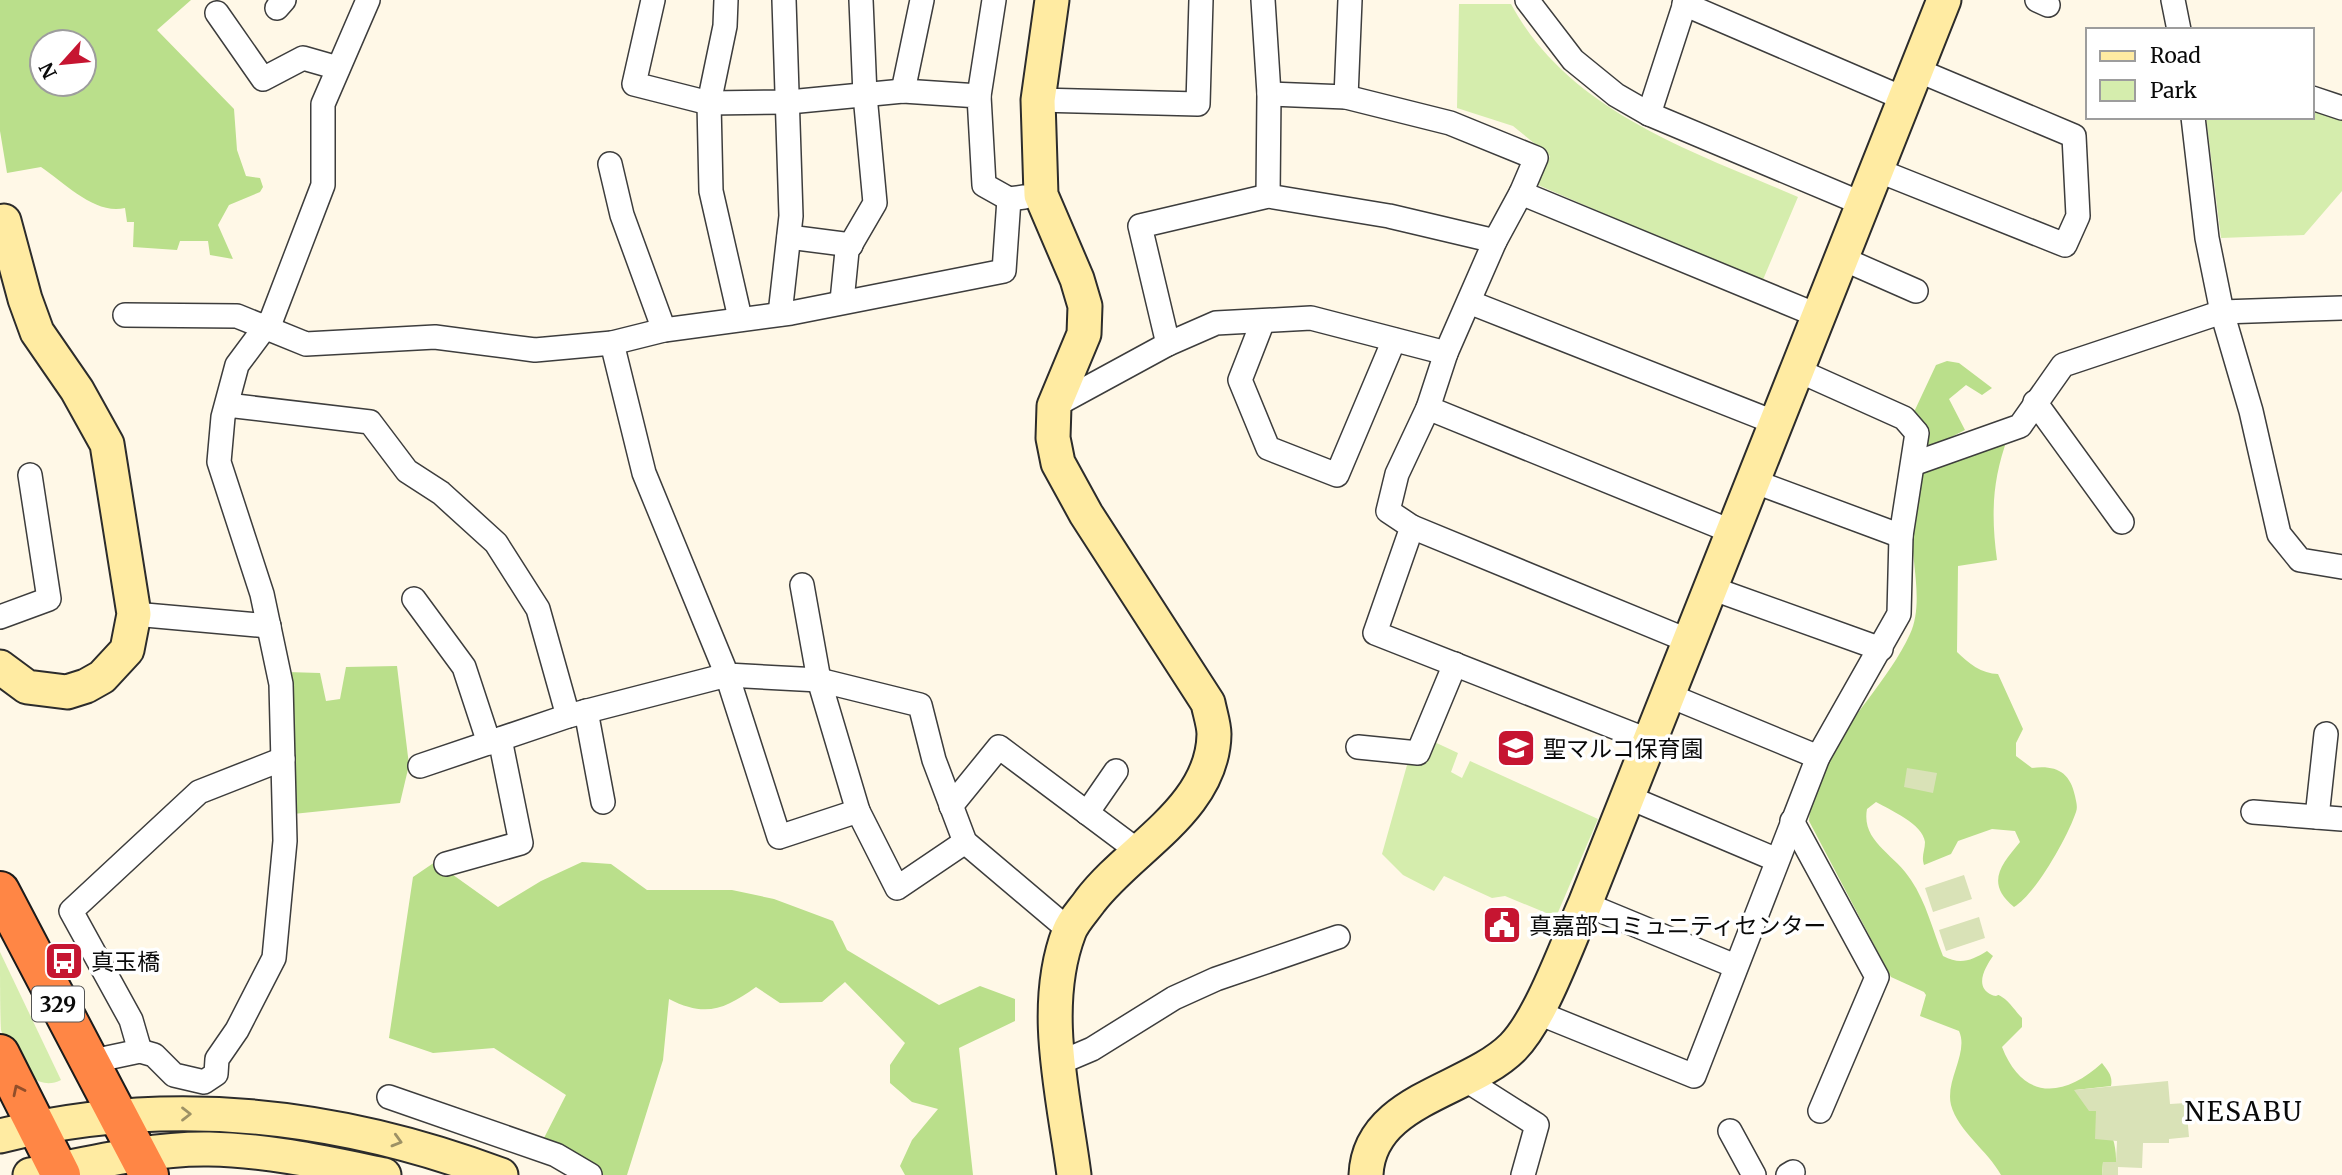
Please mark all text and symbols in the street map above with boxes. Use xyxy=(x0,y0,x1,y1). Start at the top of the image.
north arrow xyxy=(28,28,98,98)
legend xyxy=(2086,28,2314,119)
text: Road xyxy=(2150,42,2201,69)
text: N xyxy=(34,59,62,83)
text: Park xyxy=(2150,77,2197,104)
school or university icon: 聖マルコ保育園 xyxy=(1495,727,1537,769)
place label: 聖マルコ保育園 xyxy=(1543,734,1704,763)
public building icon: 真嘉部コミュニティセンター xyxy=(1481,904,1523,946)
place label: 真嘉部コミュニティセンター xyxy=(1529,911,1827,940)
bus stop icon: 真玉橋 xyxy=(43,940,85,982)
place label: 真玉橋 xyxy=(91,947,160,976)
road number: 329 xyxy=(32,986,84,1021)
one-way arrow xyxy=(13,1085,27,1097)
district label: NESABU xyxy=(2184,1095,2304,1128)
one-way arrow xyxy=(181,1106,192,1122)
one-way arrow xyxy=(391,1133,403,1147)

